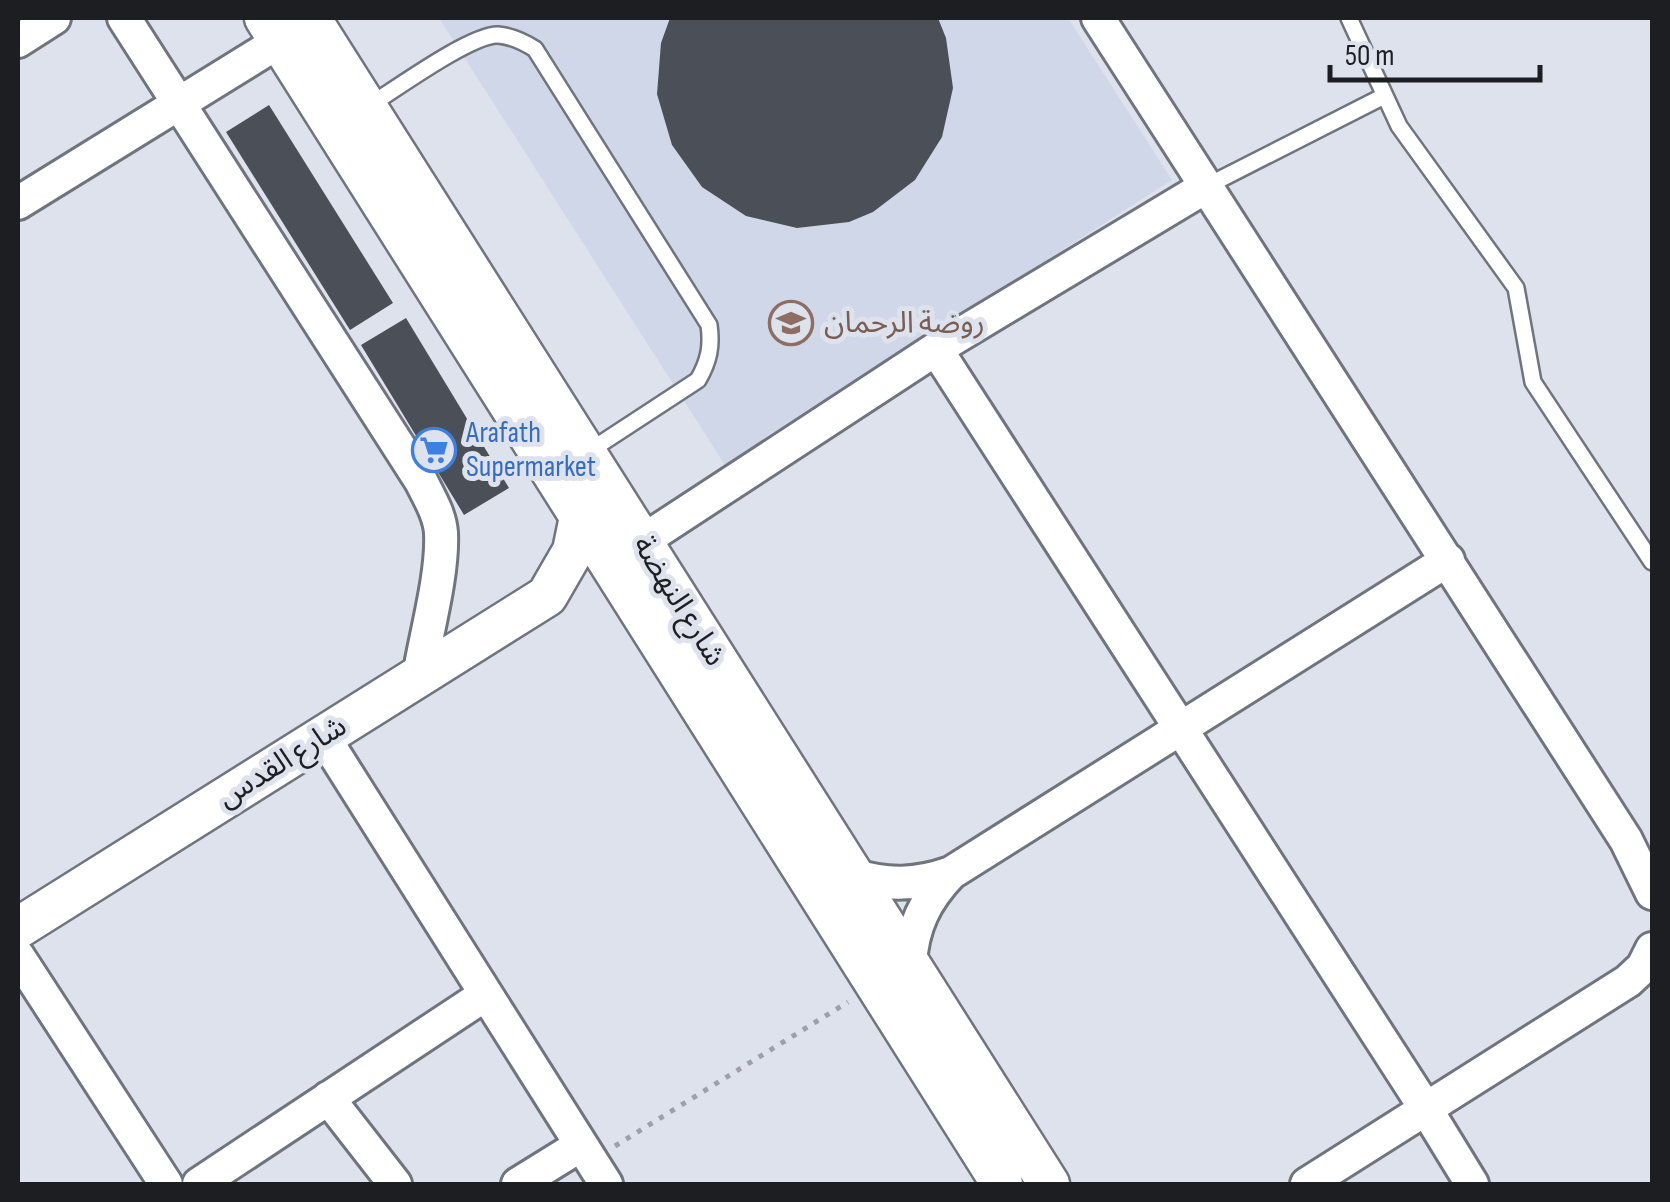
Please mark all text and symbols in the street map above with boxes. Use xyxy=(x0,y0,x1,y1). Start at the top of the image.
scale bar xyxy=(1330,20,1540,82)
text: 50 m xyxy=(1345,38,1394,74)
school or university icon: روضة الرحمان xyxy=(768,300,814,346)
place label: روضة الرحمان xyxy=(824,305,985,341)
place label: Arafath Supermarket xyxy=(465,415,596,485)
supermarket icon: Arafath Supermarket xyxy=(411,427,457,473)
street label: شارع النهضة xyxy=(622,529,733,674)
street label: شارع القدس xyxy=(211,708,355,818)

